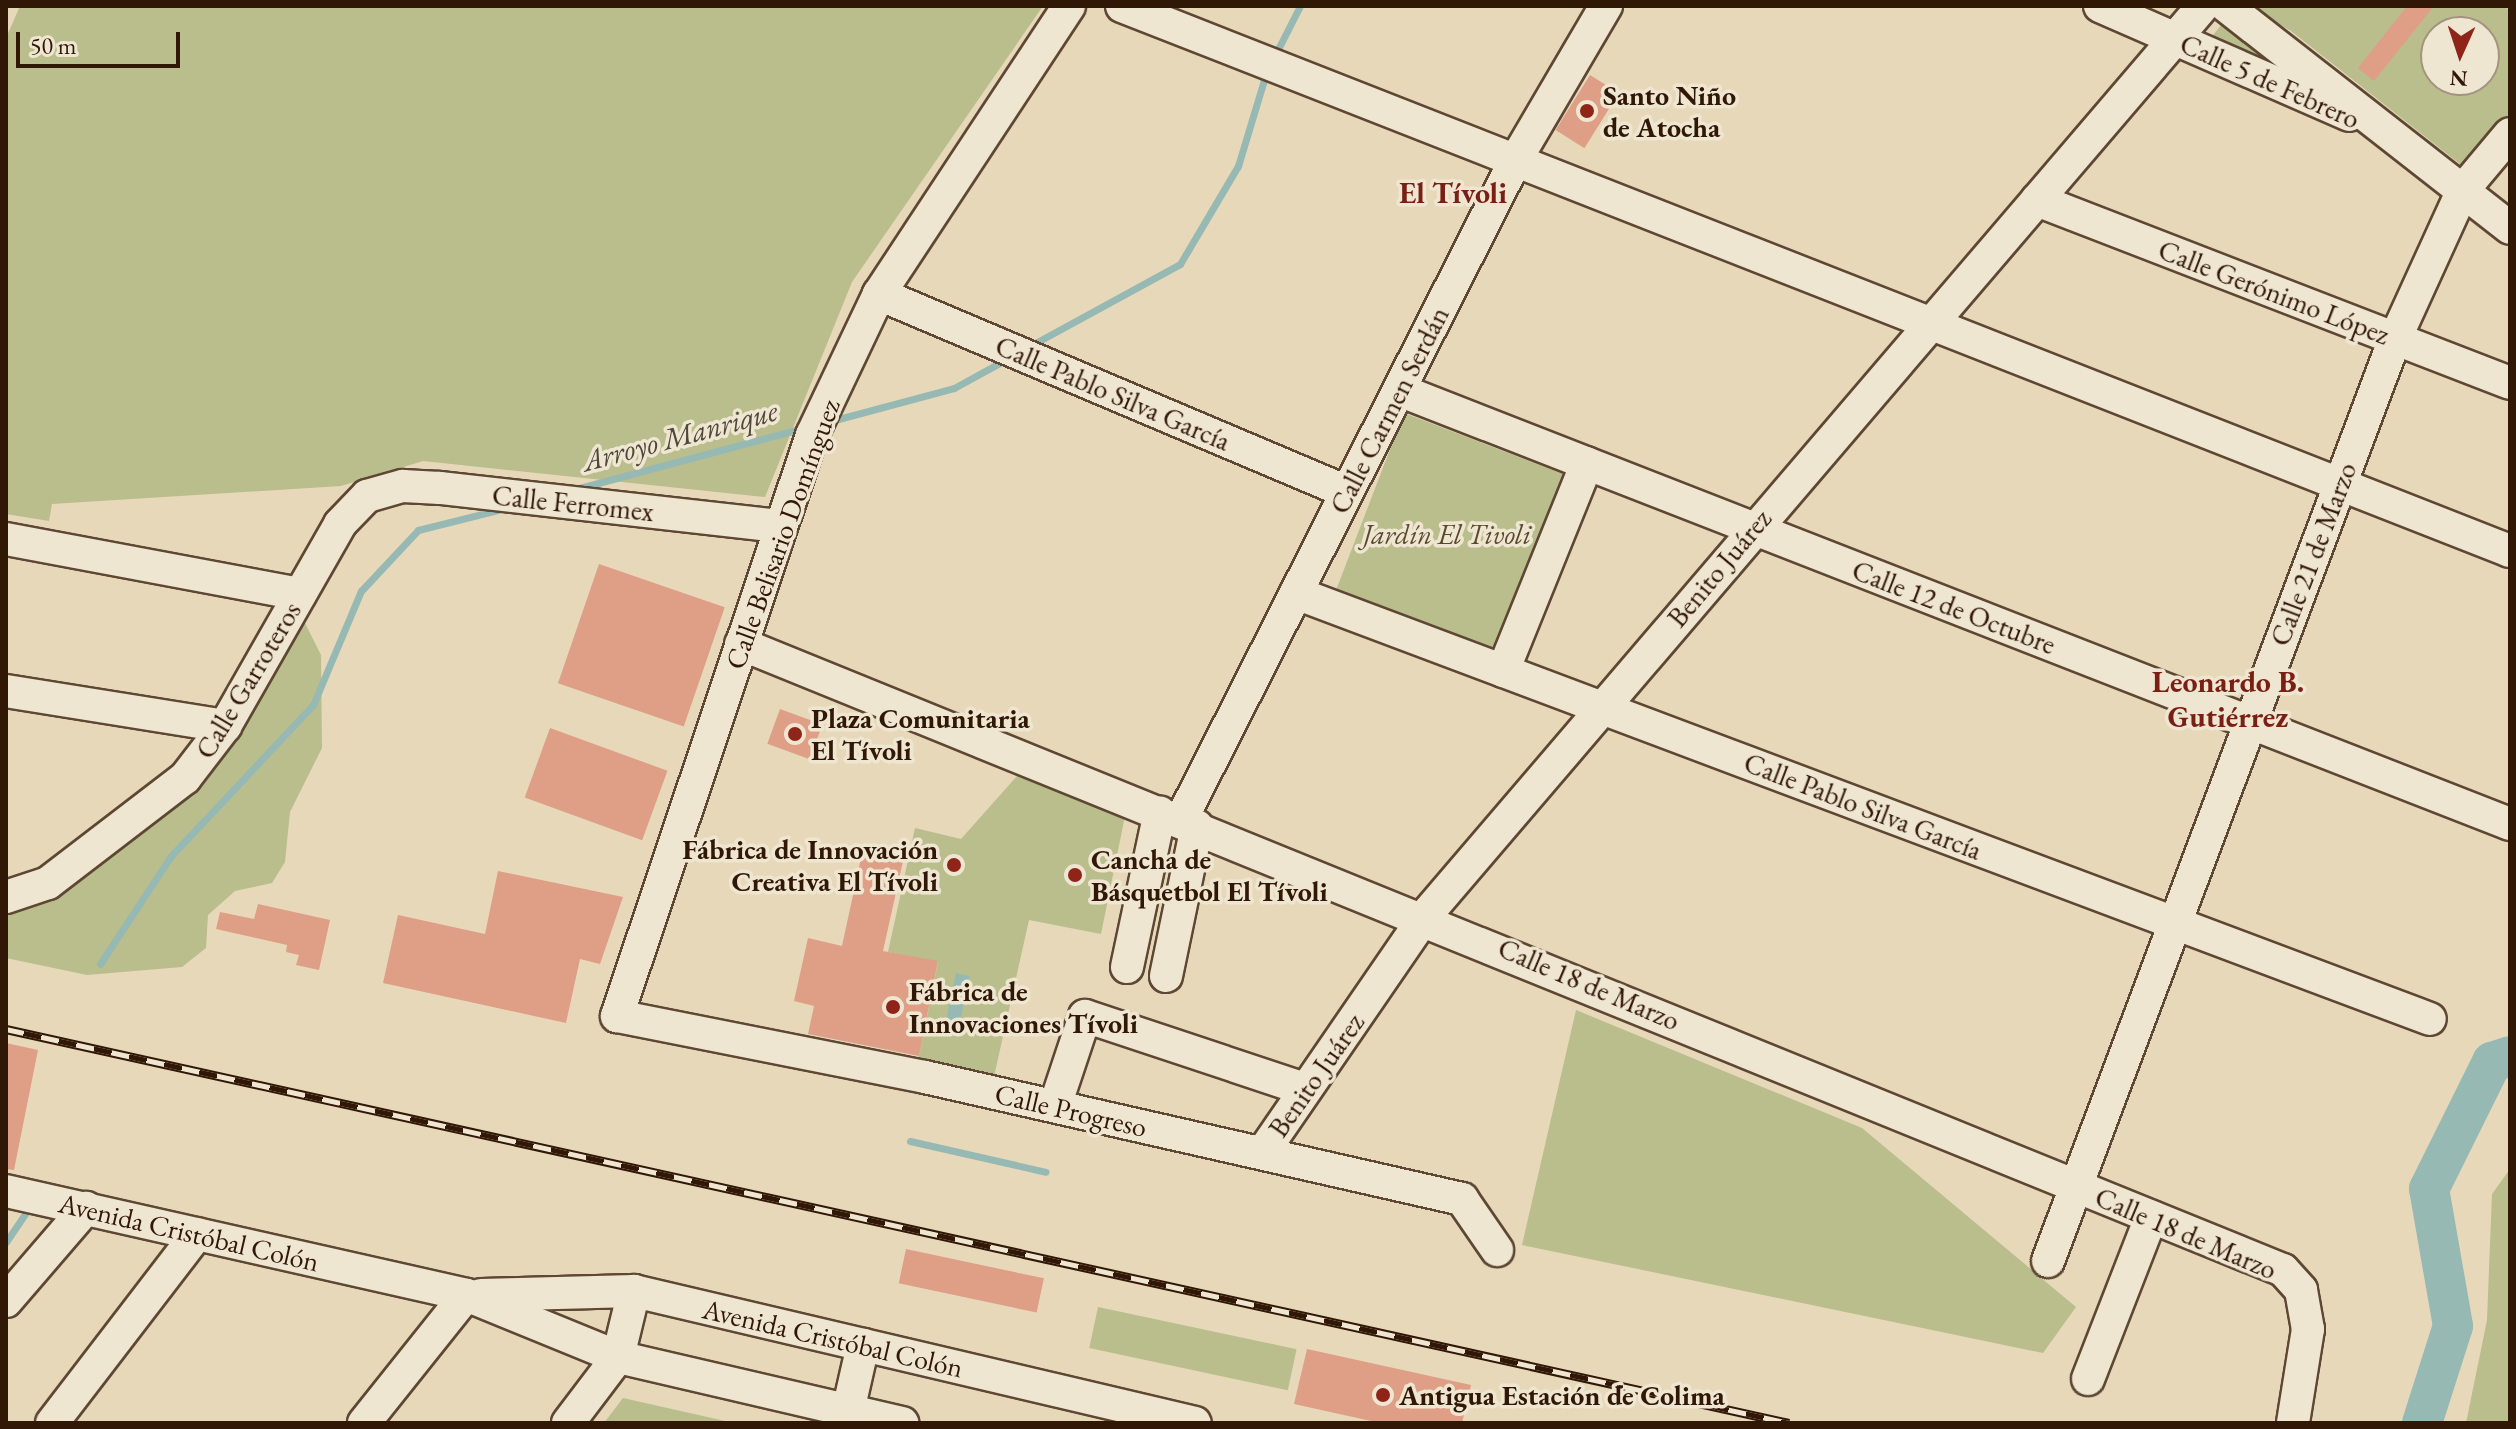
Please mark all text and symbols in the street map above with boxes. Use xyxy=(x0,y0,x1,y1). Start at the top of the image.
scale bar xyxy=(20,16,184,66)
north arrow xyxy=(2420,16,2500,96)
street label: Calle 5 de Febrero xyxy=(2175,26,2365,136)
text: 50 m xyxy=(30,30,77,61)
text: N xyxy=(2449,64,2468,93)
place label: Santo Niño de Atocha xyxy=(1603,78,1736,144)
marker: Santo Niño de Atocha xyxy=(1578,102,1596,120)
district label: El Tívoli xyxy=(1399,175,1507,211)
street label: Calle Gerónimo López xyxy=(2154,232,2394,352)
street label: Calle Carmen Serdán xyxy=(1322,301,1456,519)
street label: Calle Pablo Silva García xyxy=(990,328,1236,458)
water label: Arroyo Manrique xyxy=(578,393,782,479)
street label: Calle Belisario Domínguez xyxy=(718,395,846,673)
street label: Calle 21 de Marzo xyxy=(2263,458,2363,650)
street label: Calle Ferromex xyxy=(491,478,655,528)
street label: Benito Juárez xyxy=(1660,502,1778,634)
park label: Jardín El Tivoli xyxy=(1363,517,1531,551)
street label: Calle 12 de Octubre xyxy=(1848,553,2060,661)
street label: Calle Garroteros xyxy=(188,595,308,765)
district label: Leonardo B. Gutiérrez xyxy=(2152,664,2304,734)
place label: Plaza Comunitaria El Tívoli xyxy=(811,701,1030,767)
marker: Plaza Comunitaria El Tívoli xyxy=(786,725,804,743)
street label: Calle Pablo Silva García xyxy=(1739,745,1987,867)
place label: Fábrica de Innovación Creativa El Tívoli xyxy=(682,832,938,898)
place label: Cancha de Básquetbol El Tívoli xyxy=(1091,842,1328,908)
marker: Fábrica de Innovación Creativa El Tívoli xyxy=(945,856,963,874)
marker: Cancha de Básquetbol El Tívoli xyxy=(1066,866,1084,884)
street label: Calle 18 de Marzo xyxy=(1493,931,1685,1037)
place label: Fábrica de Innovaciones Tívoli xyxy=(909,974,1138,1040)
marker: Fábrica de Innovaciones Tívoli xyxy=(884,998,902,1016)
street label: Benito Juárez xyxy=(1261,1007,1371,1143)
street label: Calle Progreso xyxy=(992,1076,1150,1144)
street label: Calle 18 de Marzo xyxy=(2090,1180,2282,1286)
street label: Avenida Cristóbal Colón xyxy=(55,1186,323,1278)
street label: Avenida Cristóbal Colón xyxy=(699,1292,967,1384)
place label: Antigua Estación de Colima xyxy=(1399,1378,1725,1412)
marker: Antigua Estación de Colima xyxy=(1374,1386,1392,1404)

